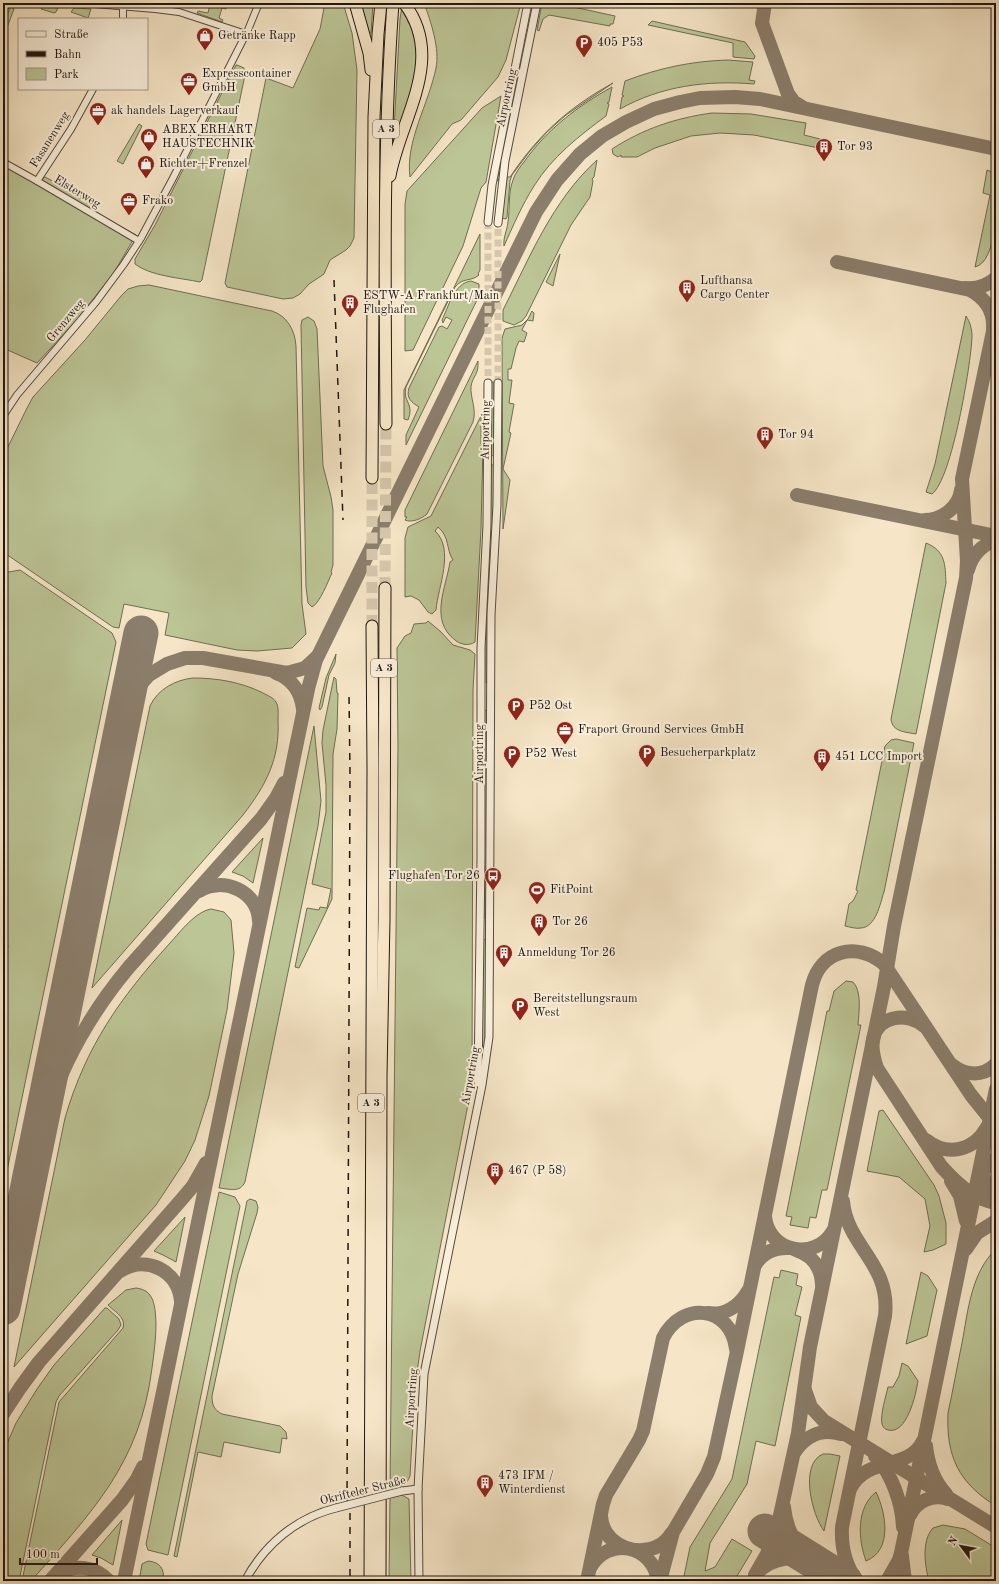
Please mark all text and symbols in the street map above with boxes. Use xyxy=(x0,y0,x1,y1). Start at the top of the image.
legend xyxy=(18,18,148,90)
shop icon: Getränke Rapp xyxy=(195,26,215,51)
text: Straße xyxy=(54,29,89,41)
place label: Getränke Rapp xyxy=(218,30,296,42)
parking icon: 405 P53 xyxy=(574,33,594,58)
place label: 405 P53 xyxy=(597,36,643,49)
text: Bahn xyxy=(54,49,82,61)
street label: Airportring xyxy=(495,67,519,128)
place label: Expresscontainer GmbH xyxy=(202,68,292,94)
text: Park xyxy=(54,69,79,81)
office icon: Expresscontainer GmbH xyxy=(179,71,199,96)
office icon: ak handels Lagerverkauf xyxy=(88,101,108,126)
place label: ak handels Lagerverkauf xyxy=(111,105,240,117)
street label: Fasanenweg xyxy=(28,109,72,170)
road number: A 3 xyxy=(373,120,399,138)
place label: ABEX ERHART HAUSTECHNIK xyxy=(162,124,254,150)
shop icon: ABEX ERHART HAUSTECHNIK xyxy=(139,127,159,152)
building icon: Tor 93 xyxy=(814,137,834,162)
place label: Tor 93 xyxy=(837,141,873,153)
shop icon: Richter+Frenzel xyxy=(136,154,156,179)
place label: Richter+Frenzel xyxy=(159,158,248,170)
street label: Elsterweg xyxy=(52,173,103,211)
office icon: Frako xyxy=(119,191,139,216)
place label: Frako xyxy=(142,195,173,207)
place label: Lufthansa Cargo Center xyxy=(700,275,769,301)
building icon: Lufthansa Cargo Center xyxy=(677,278,697,303)
place label: ESTW-A Frankfurt/Main Flughafen xyxy=(363,290,500,316)
building icon: ESTW-A Frankfurt/Main Flughafen xyxy=(340,293,360,318)
street label: Grenzweg xyxy=(45,297,88,345)
street label: Airportring xyxy=(479,400,493,460)
building icon: Tor 94 xyxy=(755,425,775,450)
place label: Tor 94 xyxy=(778,429,814,441)
road number: A 3 xyxy=(371,659,397,677)
parking icon: P52 Ost xyxy=(506,696,526,721)
place label: P52 Ost xyxy=(529,699,572,712)
office icon: Fraport Ground Services GmbH xyxy=(555,720,575,745)
street label: Airportring xyxy=(474,724,486,784)
place label: Fraport Ground Services GmbH xyxy=(578,724,744,736)
parking icon: Besucherparkplatz xyxy=(637,743,657,768)
parking icon: P52 West xyxy=(502,744,522,769)
place label: P52 West xyxy=(525,747,577,760)
place label: Besucherparkplatz xyxy=(660,747,756,759)
building icon: 451 LCC Import xyxy=(812,747,832,772)
place label: 451 LCC Import xyxy=(835,750,922,763)
bus stop icon: Flughafen Tor 26 xyxy=(483,866,503,891)
place label: Flughafen Tor 26 xyxy=(388,870,480,882)
sports icon: FitPoint xyxy=(527,880,547,905)
place label: FitPoint xyxy=(550,884,593,896)
building icon: Tor 26 xyxy=(529,912,549,937)
place label: Tor 26 xyxy=(552,916,588,928)
building icon: Anmeldung Tor 26 xyxy=(494,943,514,968)
place label: Anmeldung Tor 26 xyxy=(517,947,616,959)
place label: Bereitstellungsraum West xyxy=(533,993,638,1019)
parking icon: Bereitstellungsraum West xyxy=(510,996,530,1021)
street label: Airportring xyxy=(460,1045,482,1106)
road number: A 3 xyxy=(358,1094,384,1112)
building icon: 467 (P 58) xyxy=(485,1161,505,1186)
place label: 467 (P 58) xyxy=(508,1164,567,1177)
street label: Airportring xyxy=(404,1367,420,1428)
place label: 473 IFM / Winterdienst xyxy=(498,1470,566,1496)
building icon: 473 IFM / Winterdienst xyxy=(475,1473,495,1498)
street label: Okrifteler Straße xyxy=(319,1474,408,1507)
north arrow xyxy=(941,1526,981,1566)
text: N xyxy=(947,1535,961,1548)
scale bar xyxy=(20,1540,97,1566)
text: 100 m xyxy=(26,1549,60,1561)

